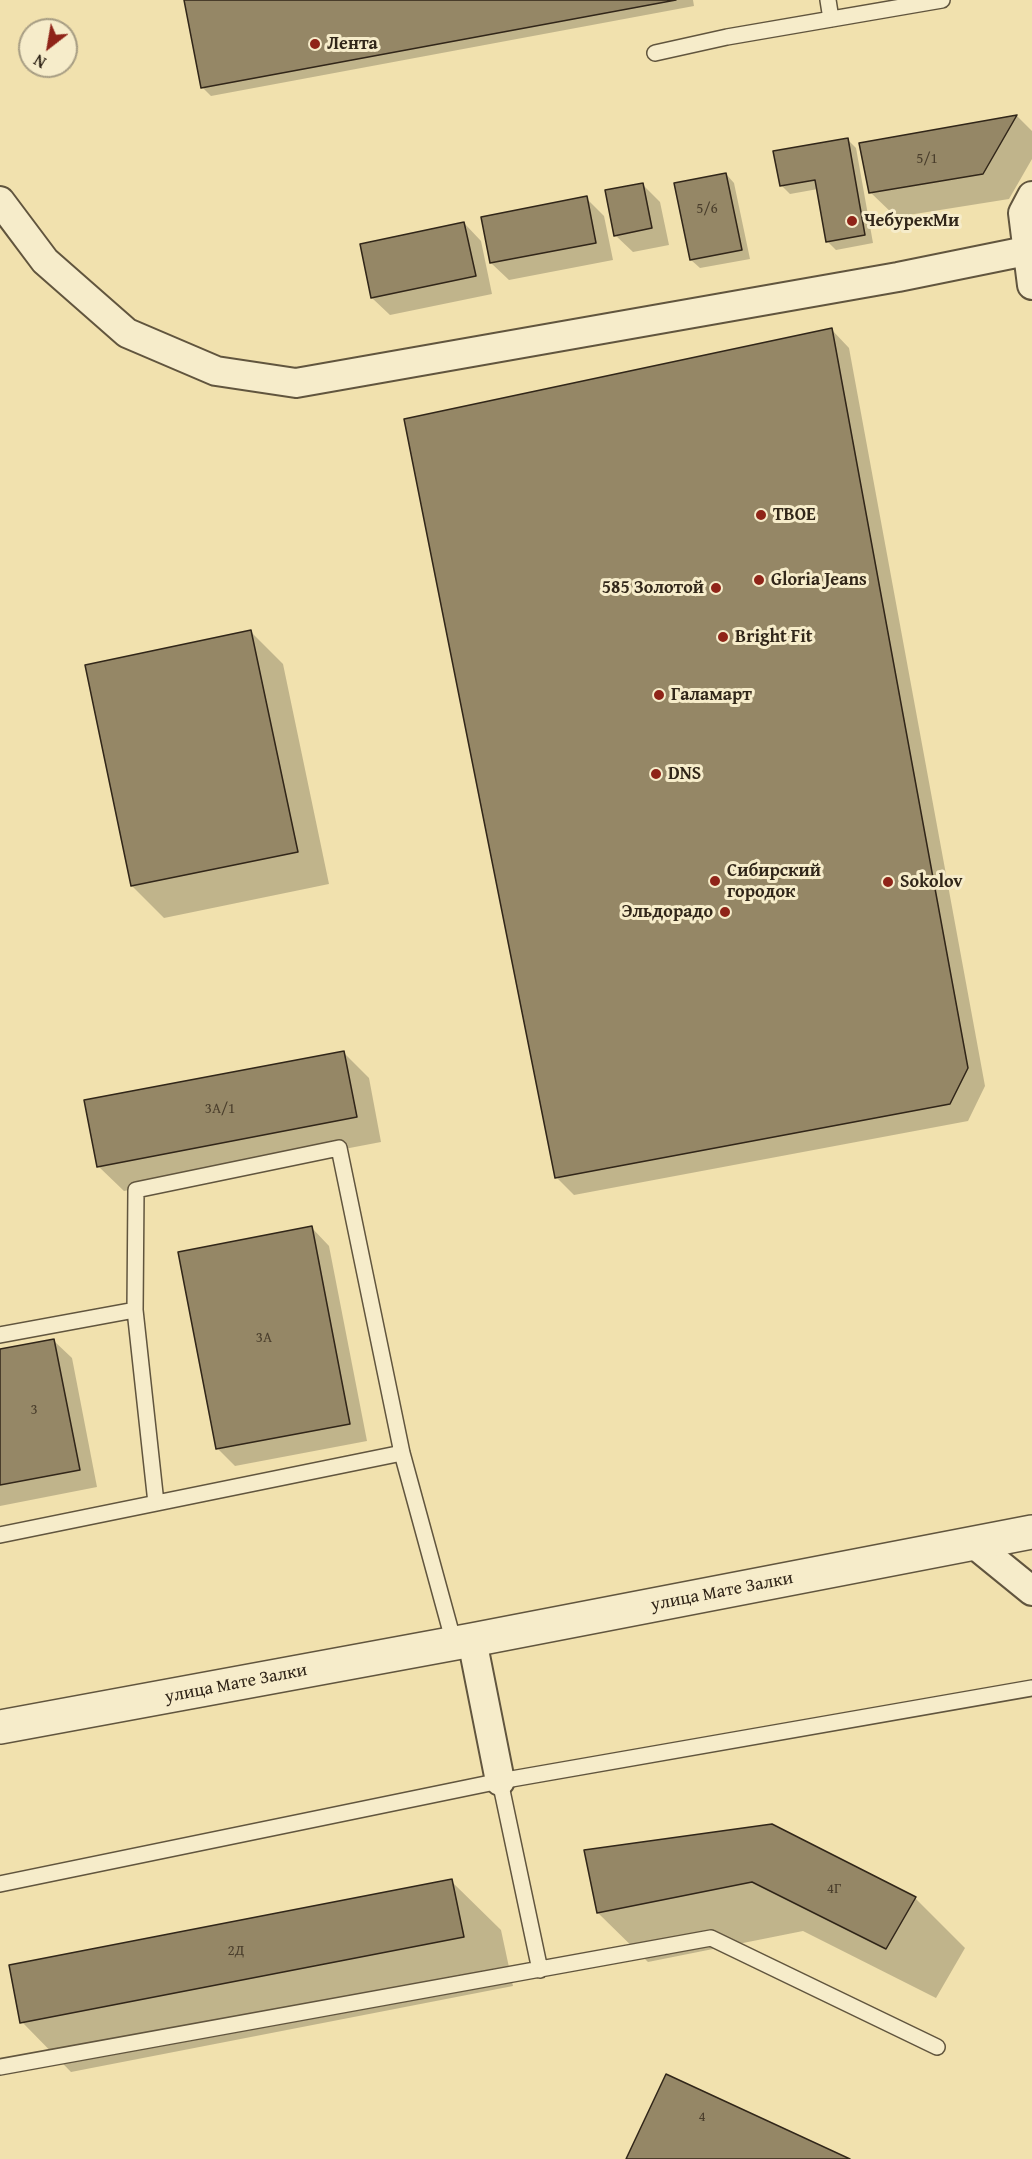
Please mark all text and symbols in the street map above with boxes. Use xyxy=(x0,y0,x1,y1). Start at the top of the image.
north arrow xyxy=(18,18,78,78)
place label: Лента xyxy=(327,33,378,55)
marker: Лента xyxy=(308,37,322,51)
text: N xyxy=(29,49,51,75)
house number: 5/1 xyxy=(916,150,938,168)
house number: 5/6 xyxy=(696,200,718,218)
place label: ЧебурекМи xyxy=(864,210,959,232)
marker: ЧебурекМи xyxy=(845,214,859,228)
place label: ТВОЕ xyxy=(773,504,816,526)
marker: ТВОЕ xyxy=(754,508,768,522)
place label: Gloria Jeans xyxy=(771,569,867,591)
marker: Gloria Jeans xyxy=(752,573,766,587)
place label: 585 Золотой xyxy=(602,577,704,599)
marker: 585 Золотой xyxy=(709,581,723,595)
place label: Bright Fit xyxy=(735,626,813,648)
marker: Bright Fit xyxy=(716,630,730,644)
place label: Галамарт xyxy=(671,684,752,706)
marker: Галамарт xyxy=(652,688,666,702)
place label: DNS xyxy=(668,763,701,785)
marker: DNS xyxy=(649,767,663,781)
place label: Сибирский городок xyxy=(727,860,821,902)
place label: Sokolov xyxy=(900,871,963,893)
marker: Сибирский городок xyxy=(708,874,722,888)
marker: Sokolov xyxy=(881,875,895,889)
place label: Эльдорадо xyxy=(622,901,713,923)
marker: Эльдорадо xyxy=(718,905,732,919)
house number: 3А/1 xyxy=(205,1100,235,1118)
house number: 3А xyxy=(256,1329,272,1347)
house number: 3 xyxy=(30,1401,38,1419)
street label: улица Мате Залки xyxy=(649,1568,795,1616)
street label: улица Мате Залки xyxy=(163,1660,309,1708)
house number: 4Г xyxy=(827,1880,841,1898)
house number: 2Д xyxy=(228,1942,244,1960)
house number: 4 xyxy=(698,2108,706,2126)

